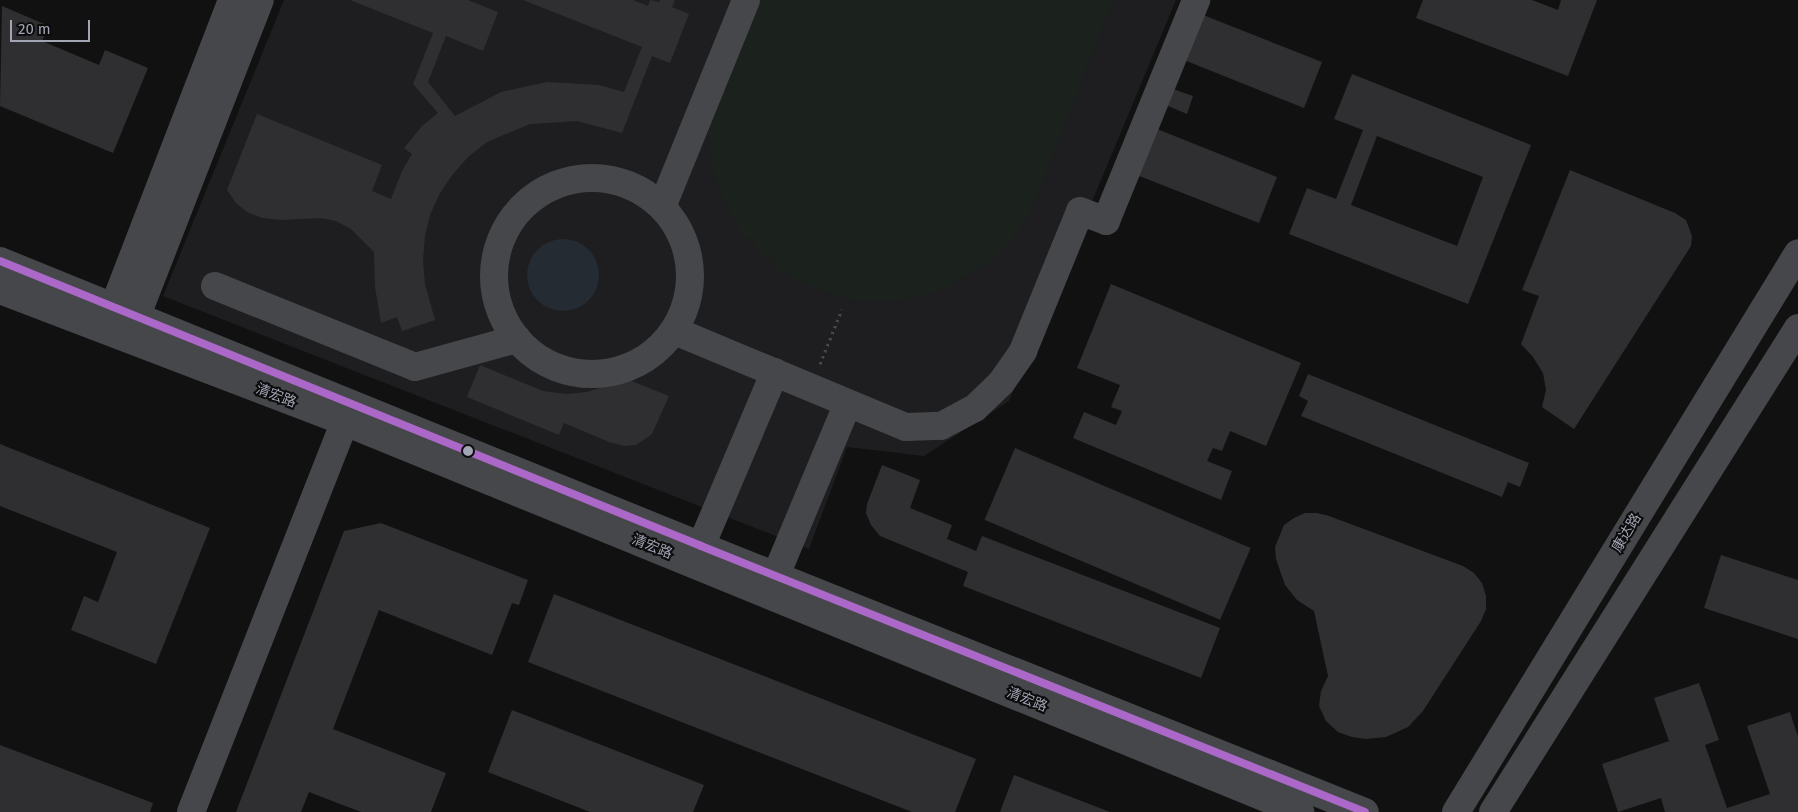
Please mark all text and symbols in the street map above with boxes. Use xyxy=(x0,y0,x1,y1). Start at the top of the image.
scale bar xyxy=(12,10,92,42)
text: 20 m xyxy=(18,20,51,38)
street label: 清宏路 xyxy=(253,381,299,411)
unlabelled marker xyxy=(463,446,473,456)
street label: 康达路 xyxy=(1609,511,1645,555)
street label: 清宏路 xyxy=(629,531,675,563)
street label: 清宏路 xyxy=(1004,684,1050,716)

